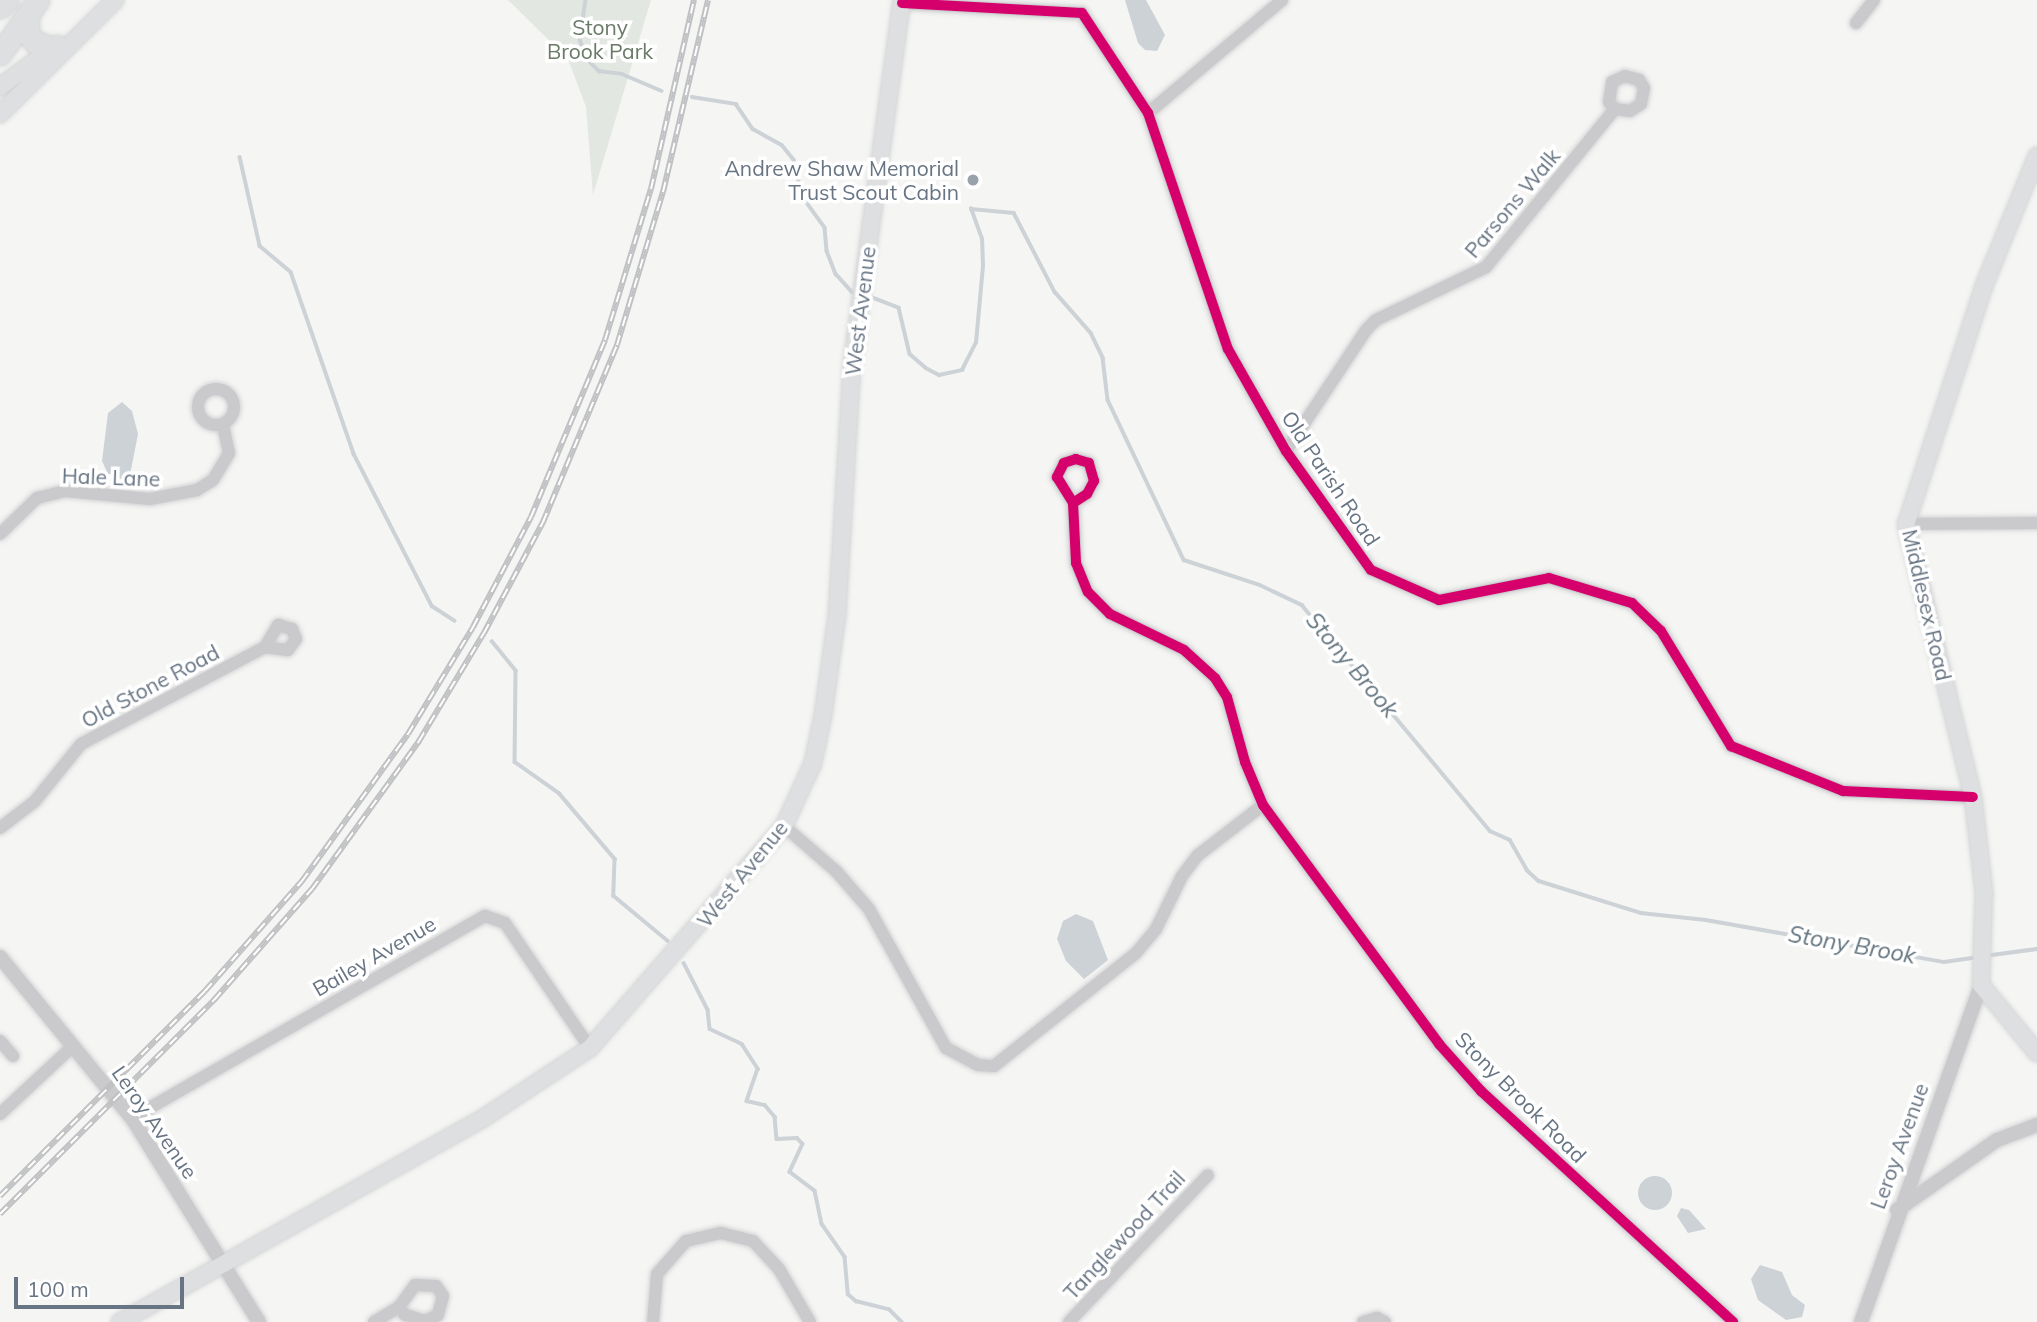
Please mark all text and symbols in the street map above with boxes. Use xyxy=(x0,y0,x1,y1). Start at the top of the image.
park label: Stony Brook Park xyxy=(547,14,653,64)
street label: Parsons Walk xyxy=(1459,143,1565,263)
place label: Andrew Shaw Memorial Trust Scout Cabin xyxy=(724,155,959,205)
marker: Andrew Shaw Memorial Trust Scout Cabin xyxy=(965,172,981,188)
street label: West Avenue xyxy=(840,245,880,377)
street label: Old Parish Road xyxy=(1277,406,1385,550)
street label: Hale Lane xyxy=(61,463,161,491)
street label: Middlesex Road xyxy=(1897,527,1957,683)
water label: Stony Brook xyxy=(1300,607,1404,723)
street label: Old Stone Road xyxy=(77,639,223,733)
street label: West Avenue xyxy=(691,816,793,932)
street label: Bailey Avenue xyxy=(308,911,440,1001)
water label: Stony Brook xyxy=(1786,920,1918,970)
street label: Stony Brook Road xyxy=(1450,1026,1592,1168)
street label: Leroy Avenue xyxy=(107,1061,203,1183)
street label: Leroy Avenue xyxy=(1865,1080,1933,1212)
street label: Tanglewood Trail xyxy=(1058,1166,1190,1304)
scale bar xyxy=(18,1262,187,1306)
text: 100 m xyxy=(27,1276,89,1302)

